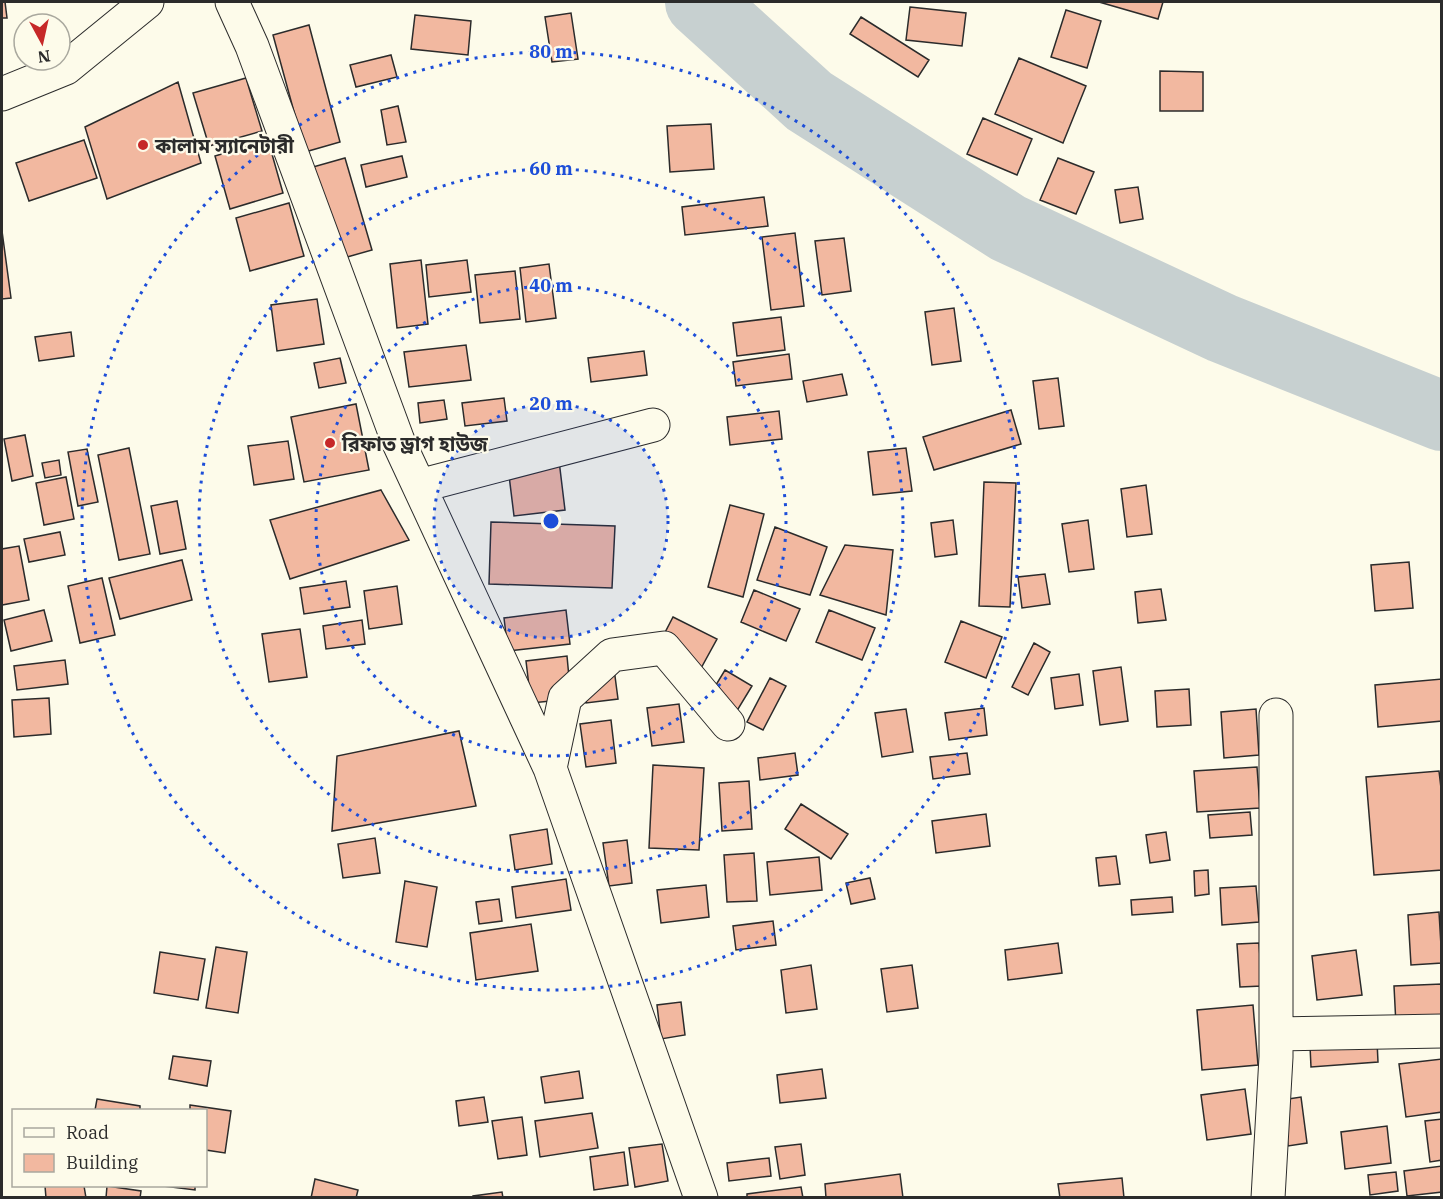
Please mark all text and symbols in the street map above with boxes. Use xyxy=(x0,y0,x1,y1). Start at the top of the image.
north arrow xyxy=(12,12,72,72)
text: 80 m xyxy=(529,40,573,63)
text: N xyxy=(36,46,52,68)
place label: কালাম স্যানেটারী xyxy=(154,132,294,159)
marker: কালাম স্যানেটারী xyxy=(136,138,150,152)
text: 60 m xyxy=(529,157,573,180)
text: 40 m xyxy=(529,274,573,297)
text: 20 m xyxy=(529,392,573,415)
place label: রিফাত ড্রাগ হাউজ xyxy=(341,430,489,457)
marker: রিফাত ড্রাগ হাউজ xyxy=(323,436,337,450)
centre of rings xyxy=(541,511,561,531)
legend xyxy=(12,1109,207,1187)
text: Road xyxy=(66,1121,109,1144)
text: Building xyxy=(66,1151,138,1174)

